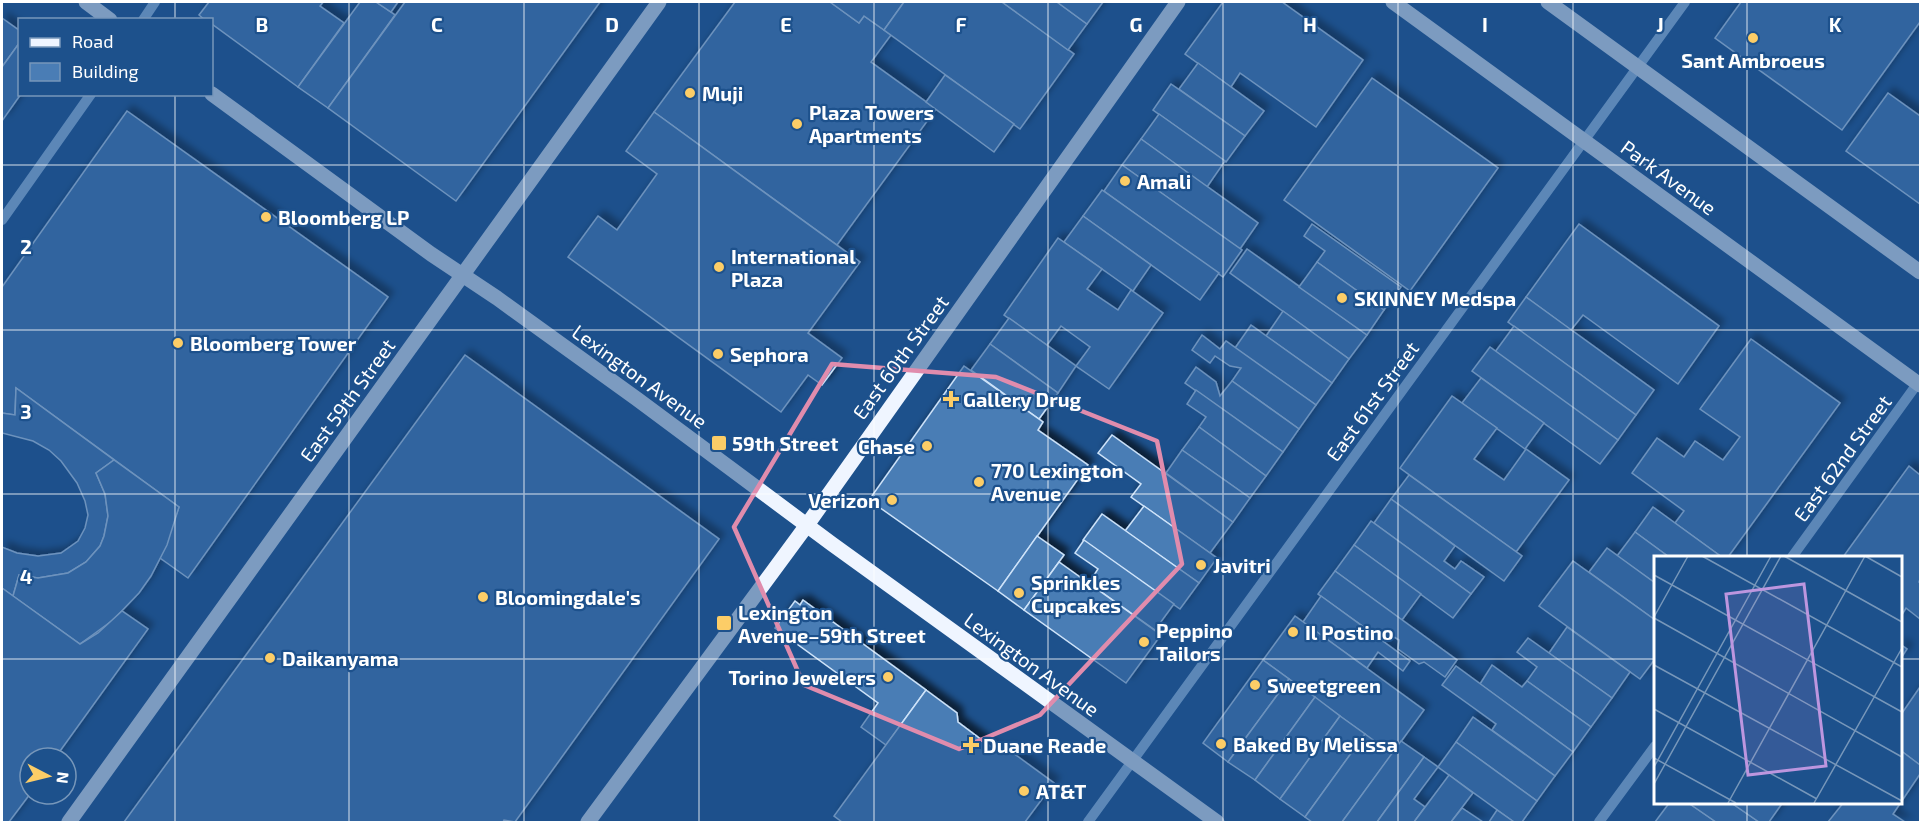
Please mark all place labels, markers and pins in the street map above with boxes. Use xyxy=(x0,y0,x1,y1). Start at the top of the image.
marker: Sant Ambroeus xyxy=(1746,31,1760,45)
place label: Sant Ambroeus xyxy=(1681,48,1825,72)
place label: Muji xyxy=(702,81,743,105)
marker: Muji xyxy=(683,86,697,100)
place label: Plaza Towers Apartments xyxy=(809,100,934,147)
marker: Plaza Towers Apartments xyxy=(790,117,804,131)
place label: Amali xyxy=(1137,169,1191,193)
marker: Amali xyxy=(1118,174,1132,188)
place label: Bloomberg LP xyxy=(278,205,409,229)
marker: Bloomberg LP xyxy=(259,210,273,224)
place label: International Plaza xyxy=(731,244,856,291)
marker: International Plaza xyxy=(712,260,726,274)
place label: SKINNEY Medspa xyxy=(1354,286,1516,310)
marker: SKINNEY Medspa xyxy=(1335,291,1349,305)
place label: Bloomberg Tower xyxy=(190,331,357,355)
marker: Bloomberg Tower xyxy=(171,336,185,350)
place label: Sephora xyxy=(730,342,809,366)
marker: Sephora xyxy=(711,347,725,361)
place label: Gallery Drug xyxy=(963,387,1082,412)
marker: Gallery Drug xyxy=(944,392,958,406)
place label: 59th Street xyxy=(732,431,838,455)
marker: 59th Street xyxy=(710,434,728,452)
place label: Chase xyxy=(858,434,915,458)
marker: Chase xyxy=(920,439,934,453)
place label: 770 Lexington Avenue xyxy=(991,458,1124,505)
marker: 770 Lexington Avenue xyxy=(972,475,986,489)
place label: Verizon xyxy=(808,488,880,512)
marker: Verizon xyxy=(885,493,899,507)
place label: Javitri xyxy=(1213,553,1271,577)
marker: Javitri xyxy=(1194,558,1208,572)
place label: Sprinkles Cupcakes xyxy=(1031,570,1121,617)
place label: Bloomingdale's xyxy=(495,585,641,609)
marker: Sprinkles Cupcakes xyxy=(1012,586,1026,600)
marker: Bloomingdale's xyxy=(476,590,490,604)
place label: Lexington Avenue–59th Street xyxy=(738,600,926,647)
marker: Lexington Avenue–59th Street xyxy=(715,614,733,632)
place label: Peppino Tailors xyxy=(1156,618,1233,665)
place label: Il Postino xyxy=(1305,620,1394,644)
marker: Il Postino xyxy=(1286,625,1300,639)
marker: Peppino Tailors xyxy=(1137,635,1151,649)
place label: Daikanyama xyxy=(282,646,399,671)
marker: Daikanyama xyxy=(263,651,277,665)
place label: Torino Jewelers xyxy=(728,665,876,689)
marker: Torino Jewelers xyxy=(881,670,895,684)
place label: Sweetgreen xyxy=(1267,673,1381,697)
marker: Sweetgreen xyxy=(1248,678,1262,692)
place label: Baked By Melissa xyxy=(1233,732,1398,757)
place label: Duane Reade xyxy=(983,733,1106,757)
marker: Baked By Melissa xyxy=(1214,737,1228,751)
marker: Duane Reade xyxy=(964,738,978,752)
place label: AT&T xyxy=(1036,779,1086,803)
marker: AT&T xyxy=(1017,784,1031,798)

